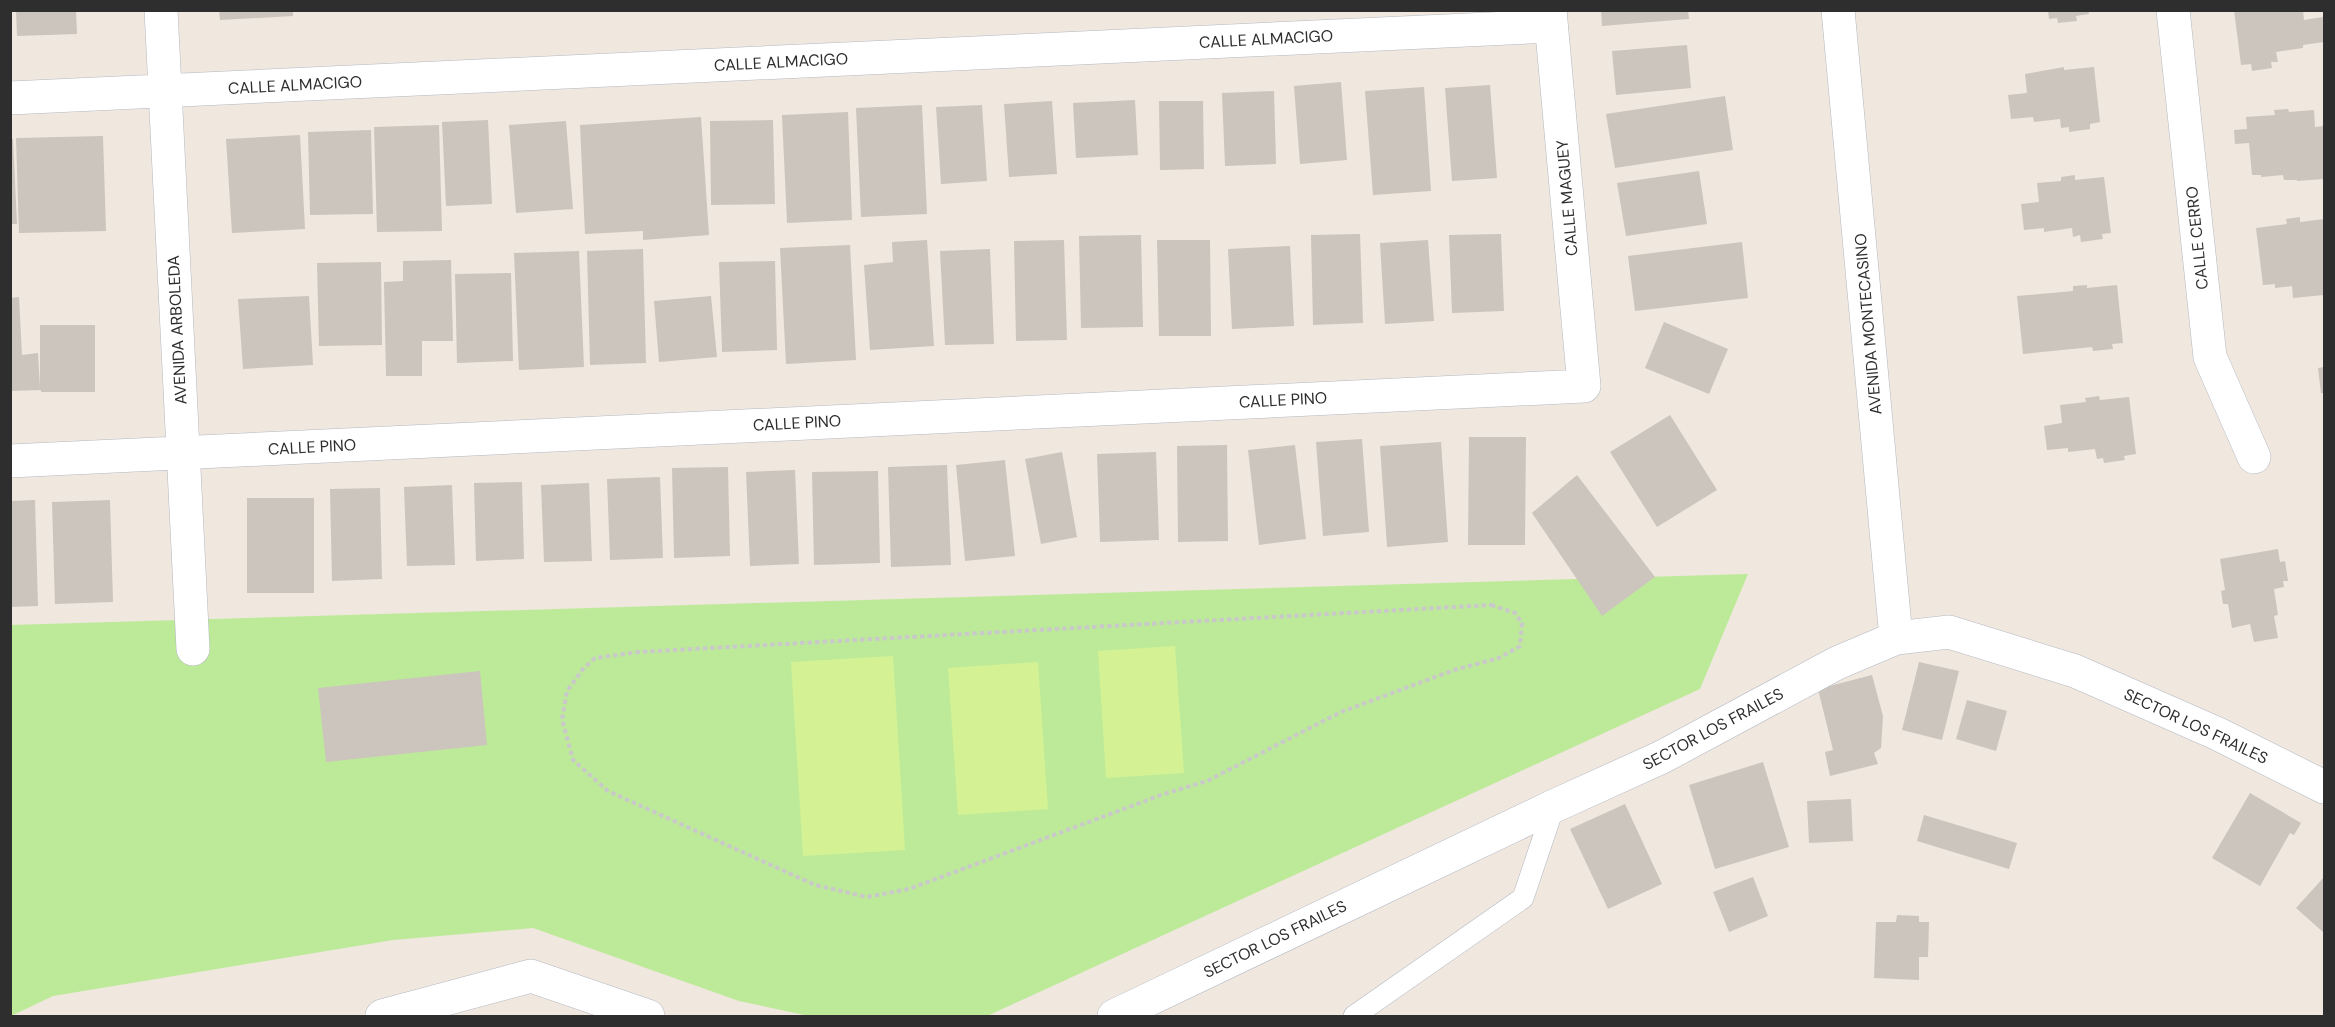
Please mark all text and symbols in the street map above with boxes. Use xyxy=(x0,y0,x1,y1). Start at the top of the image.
street label: CALLE ALMACIGO xyxy=(1198,25,1334,53)
street label: CALLE ALMACIGO xyxy=(713,48,849,76)
street label: CALLE ALMACIGO xyxy=(227,71,363,99)
street label: CALLE MAGUEY xyxy=(1551,139,1583,257)
street label: CALLE CERRO xyxy=(2181,185,2213,291)
street label: AVENIDA MONTECASINO xyxy=(1850,232,1886,416)
street label: AVENIDA ARBOLEDA xyxy=(163,255,191,405)
street label: CALLE PINO xyxy=(1238,387,1328,413)
street label: CALLE PINO xyxy=(752,410,842,436)
street label: CALLE PINO xyxy=(267,434,357,460)
street label: SECTOR LOS FRAILES xyxy=(1639,683,1787,775)
street label: SECTOR LOS FRAILES xyxy=(2121,683,2271,769)
street label: SECTOR LOS FRAILES xyxy=(1200,895,1350,983)

